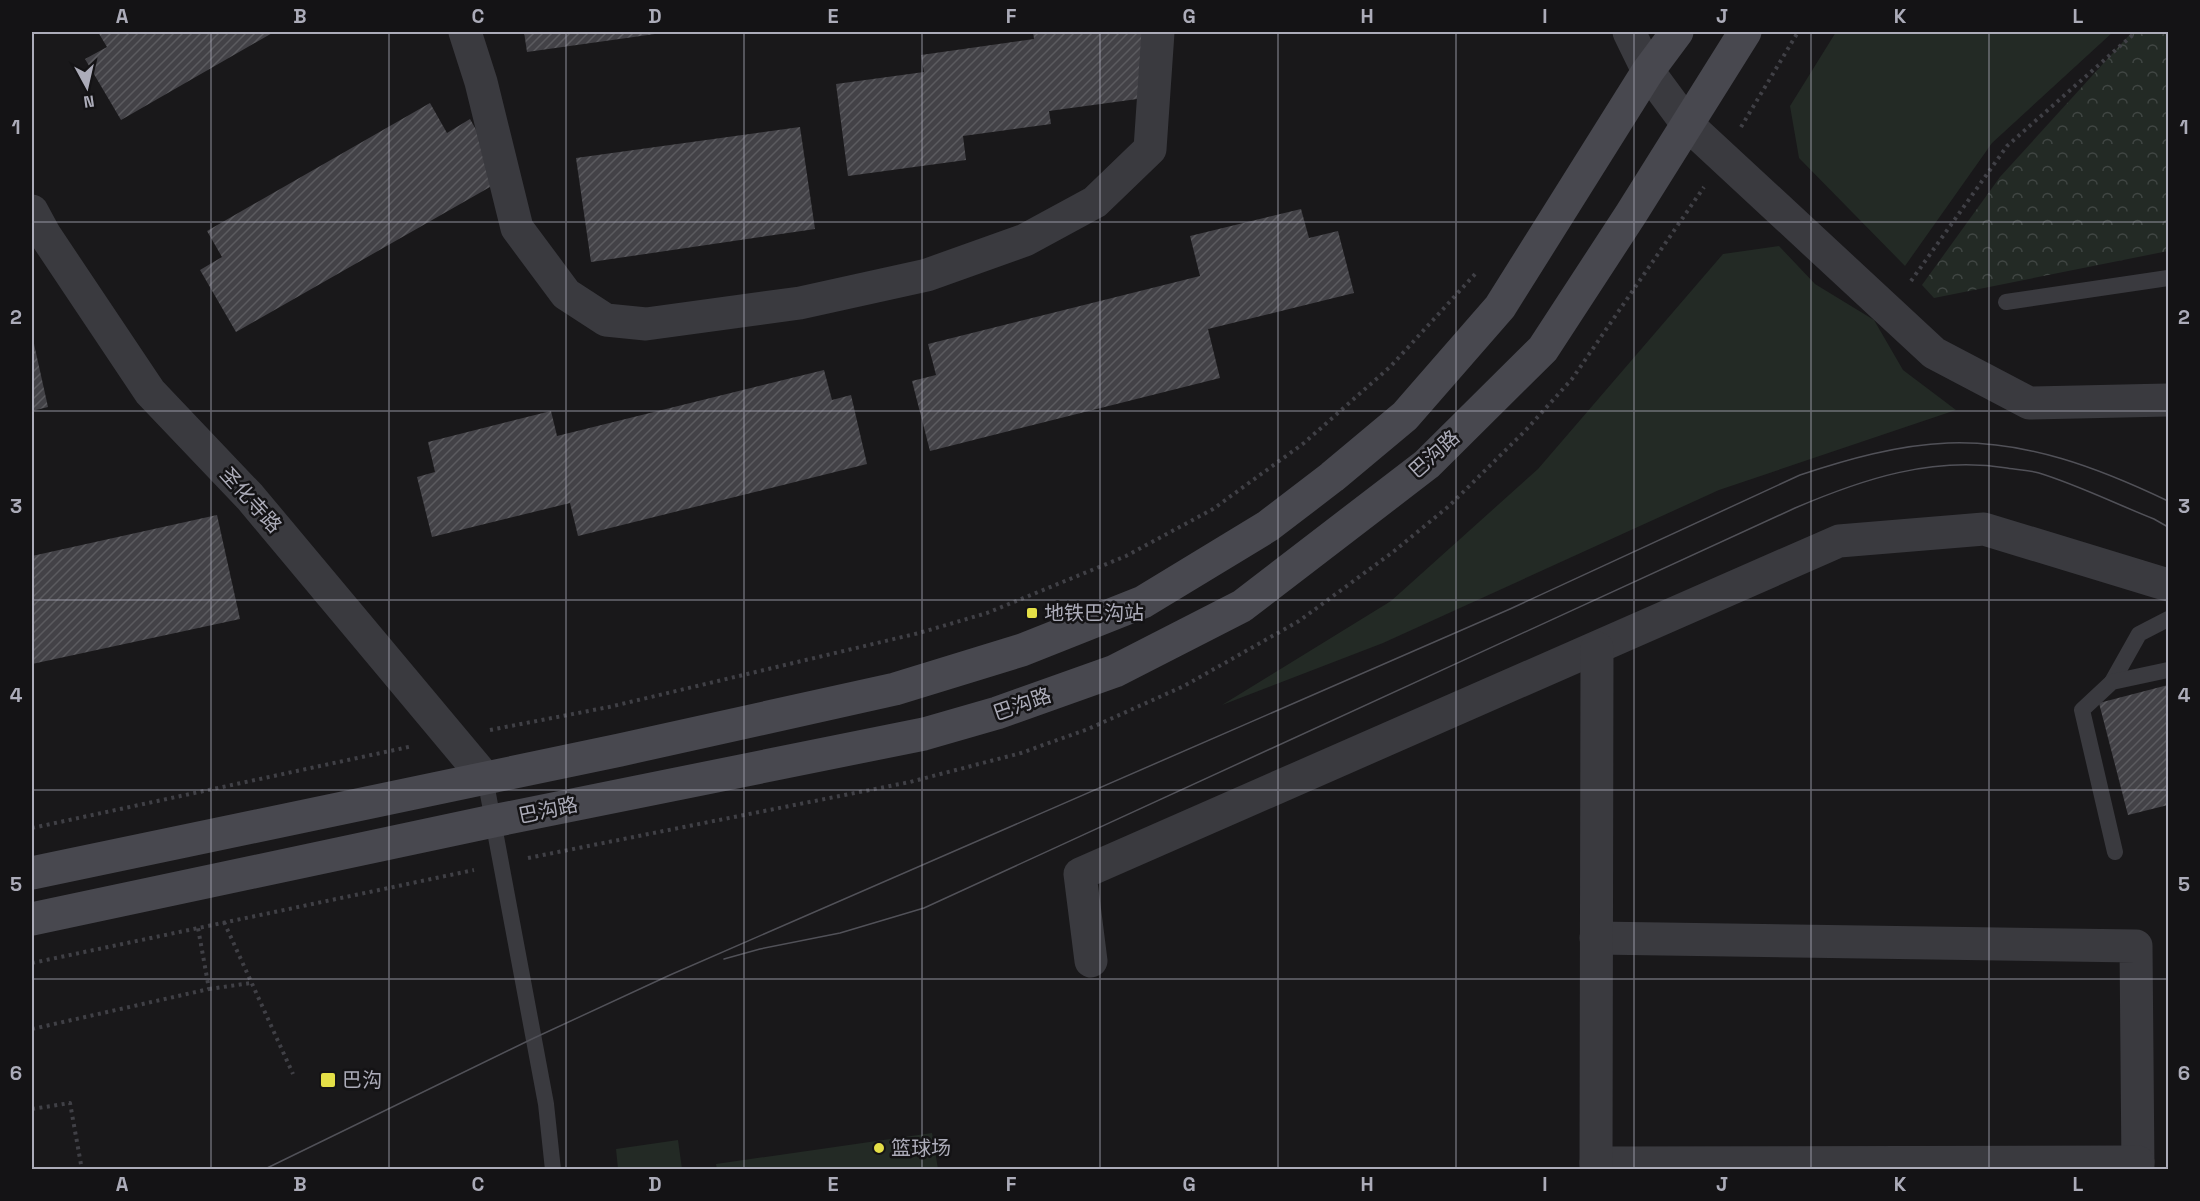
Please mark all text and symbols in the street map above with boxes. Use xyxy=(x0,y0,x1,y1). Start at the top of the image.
text: A xyxy=(116,3,129,29)
text: B xyxy=(293,3,307,29)
text: C xyxy=(472,3,485,29)
text: D xyxy=(648,3,662,29)
text: E xyxy=(827,3,839,29)
text: F xyxy=(1006,3,1017,29)
text: G xyxy=(1182,3,1196,29)
text: H xyxy=(1360,3,1374,29)
text: I xyxy=(1542,3,1548,29)
text: J xyxy=(1716,3,1728,29)
text: K xyxy=(1894,3,1907,29)
text: L xyxy=(2073,3,2084,29)
north arrow xyxy=(57,57,117,117)
text: N xyxy=(82,90,96,113)
text: 1 xyxy=(11,114,21,140)
text: 1 xyxy=(2179,114,2189,140)
text: 2 xyxy=(10,304,22,330)
text: 2 xyxy=(2178,304,2190,330)
street label: 巴沟路 xyxy=(1403,424,1465,484)
street label: 圣化寺路 xyxy=(215,462,287,538)
text: 3 xyxy=(10,493,22,519)
text: 3 xyxy=(2178,493,2190,519)
place label: 地铁巴沟站 xyxy=(1044,600,1144,626)
marker: 地铁巴沟站 xyxy=(1025,606,1039,620)
text: 4 xyxy=(10,682,23,708)
street label: 巴沟路 xyxy=(989,682,1055,726)
text: 4 xyxy=(2178,682,2191,708)
street label: 巴沟路 xyxy=(516,791,580,829)
text: 5 xyxy=(10,871,22,897)
text: 5 xyxy=(2178,871,2190,897)
text: 6 xyxy=(10,1060,22,1086)
text: 6 xyxy=(2178,1060,2190,1086)
place label: 巴沟 xyxy=(342,1067,382,1093)
marker: 巴沟 xyxy=(319,1071,337,1089)
place label: 篮球场 xyxy=(891,1135,951,1161)
marker: 篮球场 xyxy=(872,1141,886,1155)
text: A xyxy=(116,1171,129,1197)
text: B xyxy=(293,1171,307,1197)
text: C xyxy=(472,1171,485,1197)
text: D xyxy=(648,1171,662,1197)
text: E xyxy=(827,1171,839,1197)
text: F xyxy=(1006,1171,1017,1197)
text: G xyxy=(1182,1171,1196,1197)
text: H xyxy=(1360,1171,1374,1197)
text: I xyxy=(1542,1171,1548,1197)
text: J xyxy=(1716,1171,1728,1197)
text: K xyxy=(1894,1171,1907,1197)
text: L xyxy=(2073,1171,2084,1197)

